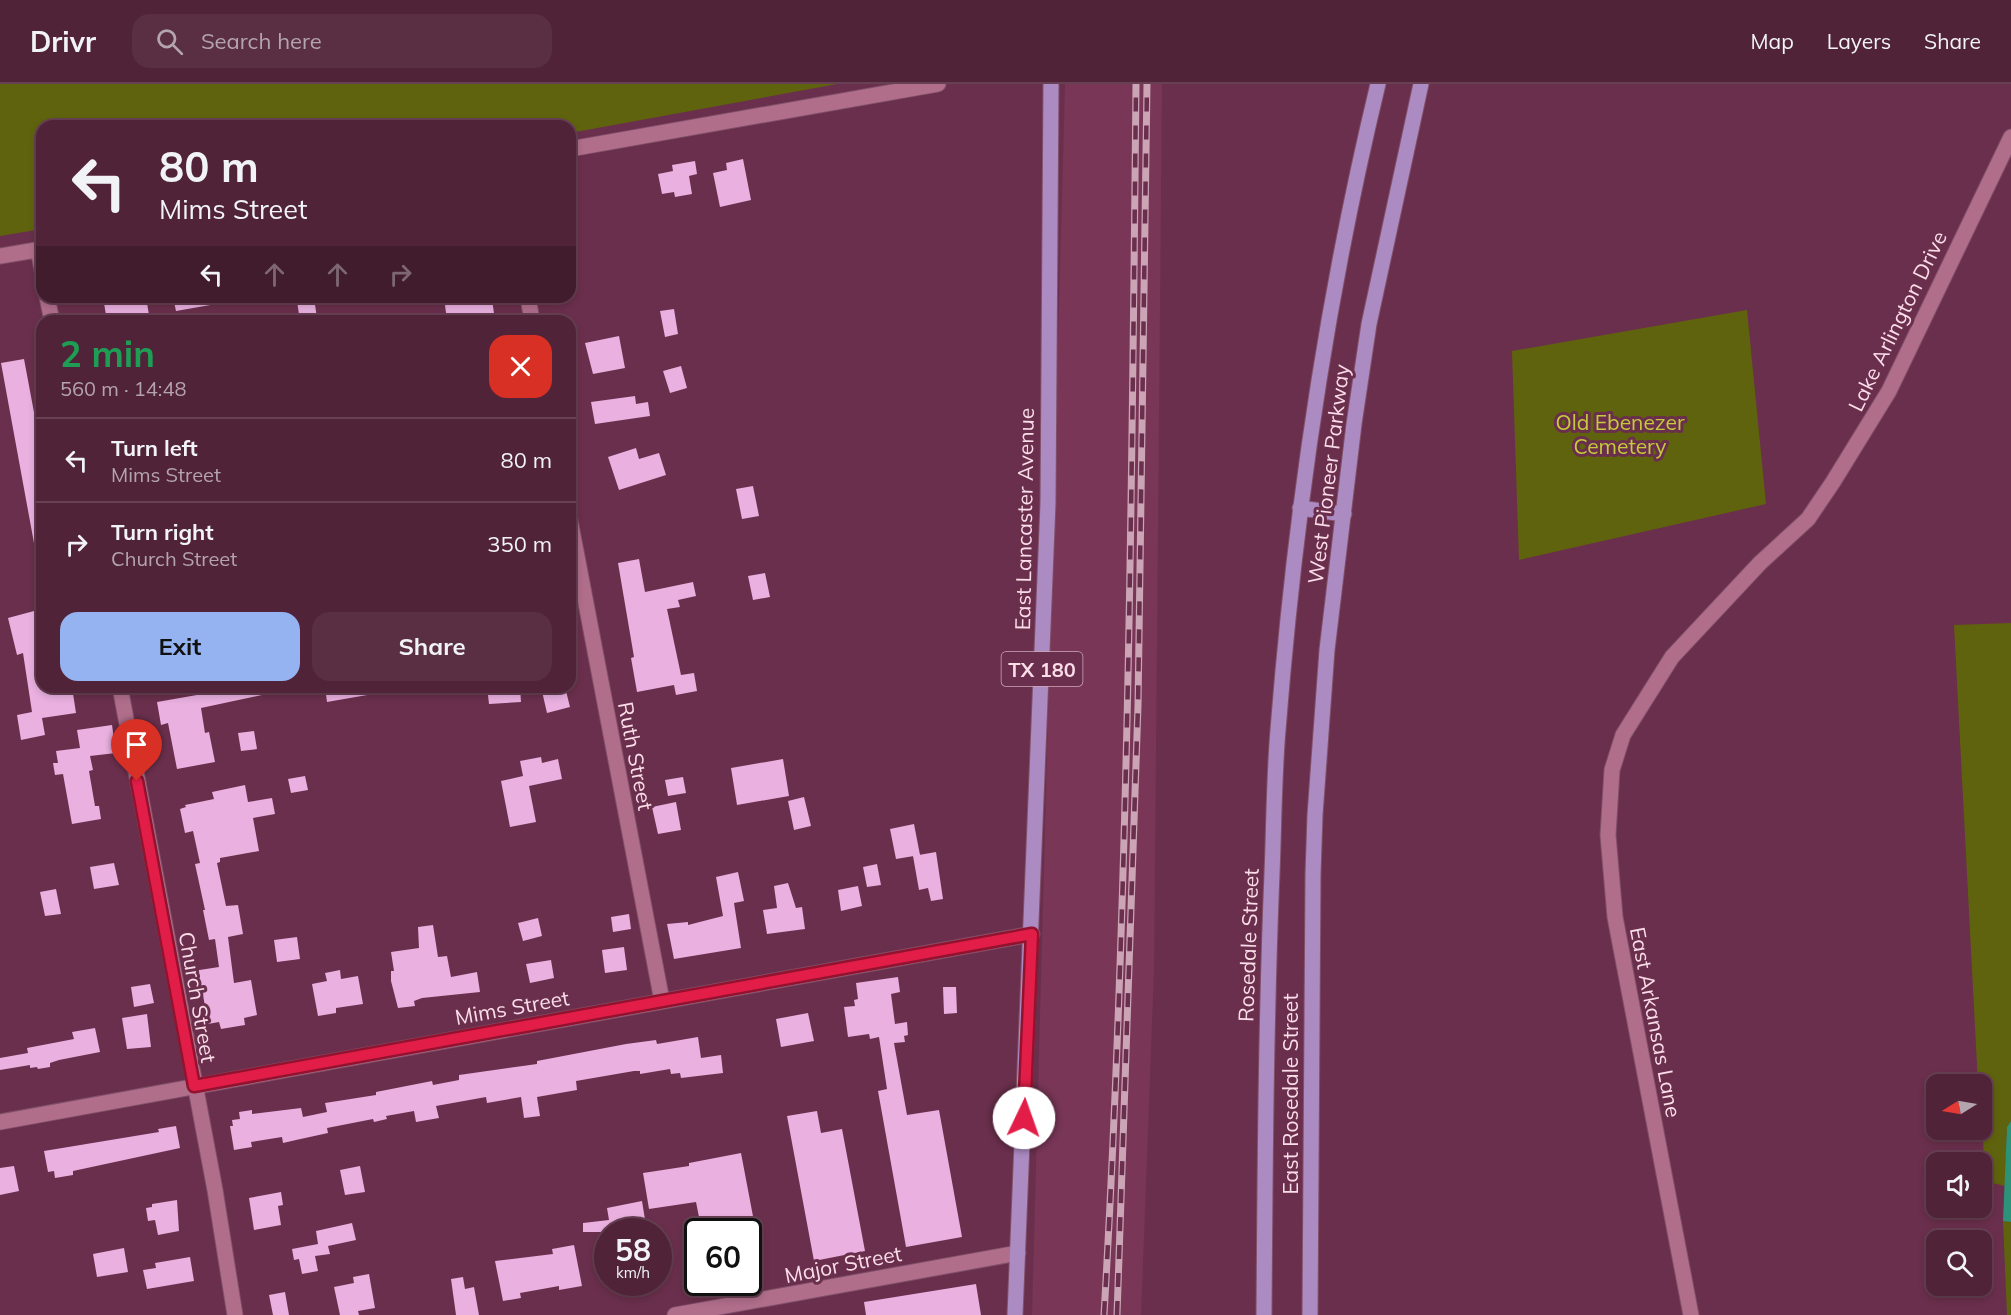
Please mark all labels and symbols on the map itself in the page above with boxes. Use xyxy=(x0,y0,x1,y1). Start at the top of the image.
street label: Lake Arlington Drive xyxy=(1842,227,1952,415)
street label: West Pioneer Parkway xyxy=(1302,363,1354,585)
street label: East Lancaster Avenue xyxy=(1009,408,1039,630)
park label: Old Ebenezer Cemetery xyxy=(1555,409,1685,459)
road number: TX 180 xyxy=(1002,652,1082,686)
street label: Ruth Street xyxy=(613,700,659,812)
pin xyxy=(111,719,162,781)
street label: Rosedale Street xyxy=(1232,868,1264,1022)
street label: East Arkansas Lane xyxy=(1625,925,1687,1119)
street label: Church Street xyxy=(174,929,222,1065)
street label: Mims Street xyxy=(453,984,571,1030)
street label: East Rosedale Street xyxy=(1277,993,1303,1195)
north arrow xyxy=(1926,1074,1992,1140)
position arrow xyxy=(992,1086,1056,1150)
speed limit sign: 60 xyxy=(684,1218,762,1296)
street label: Major Street xyxy=(782,1240,904,1288)

